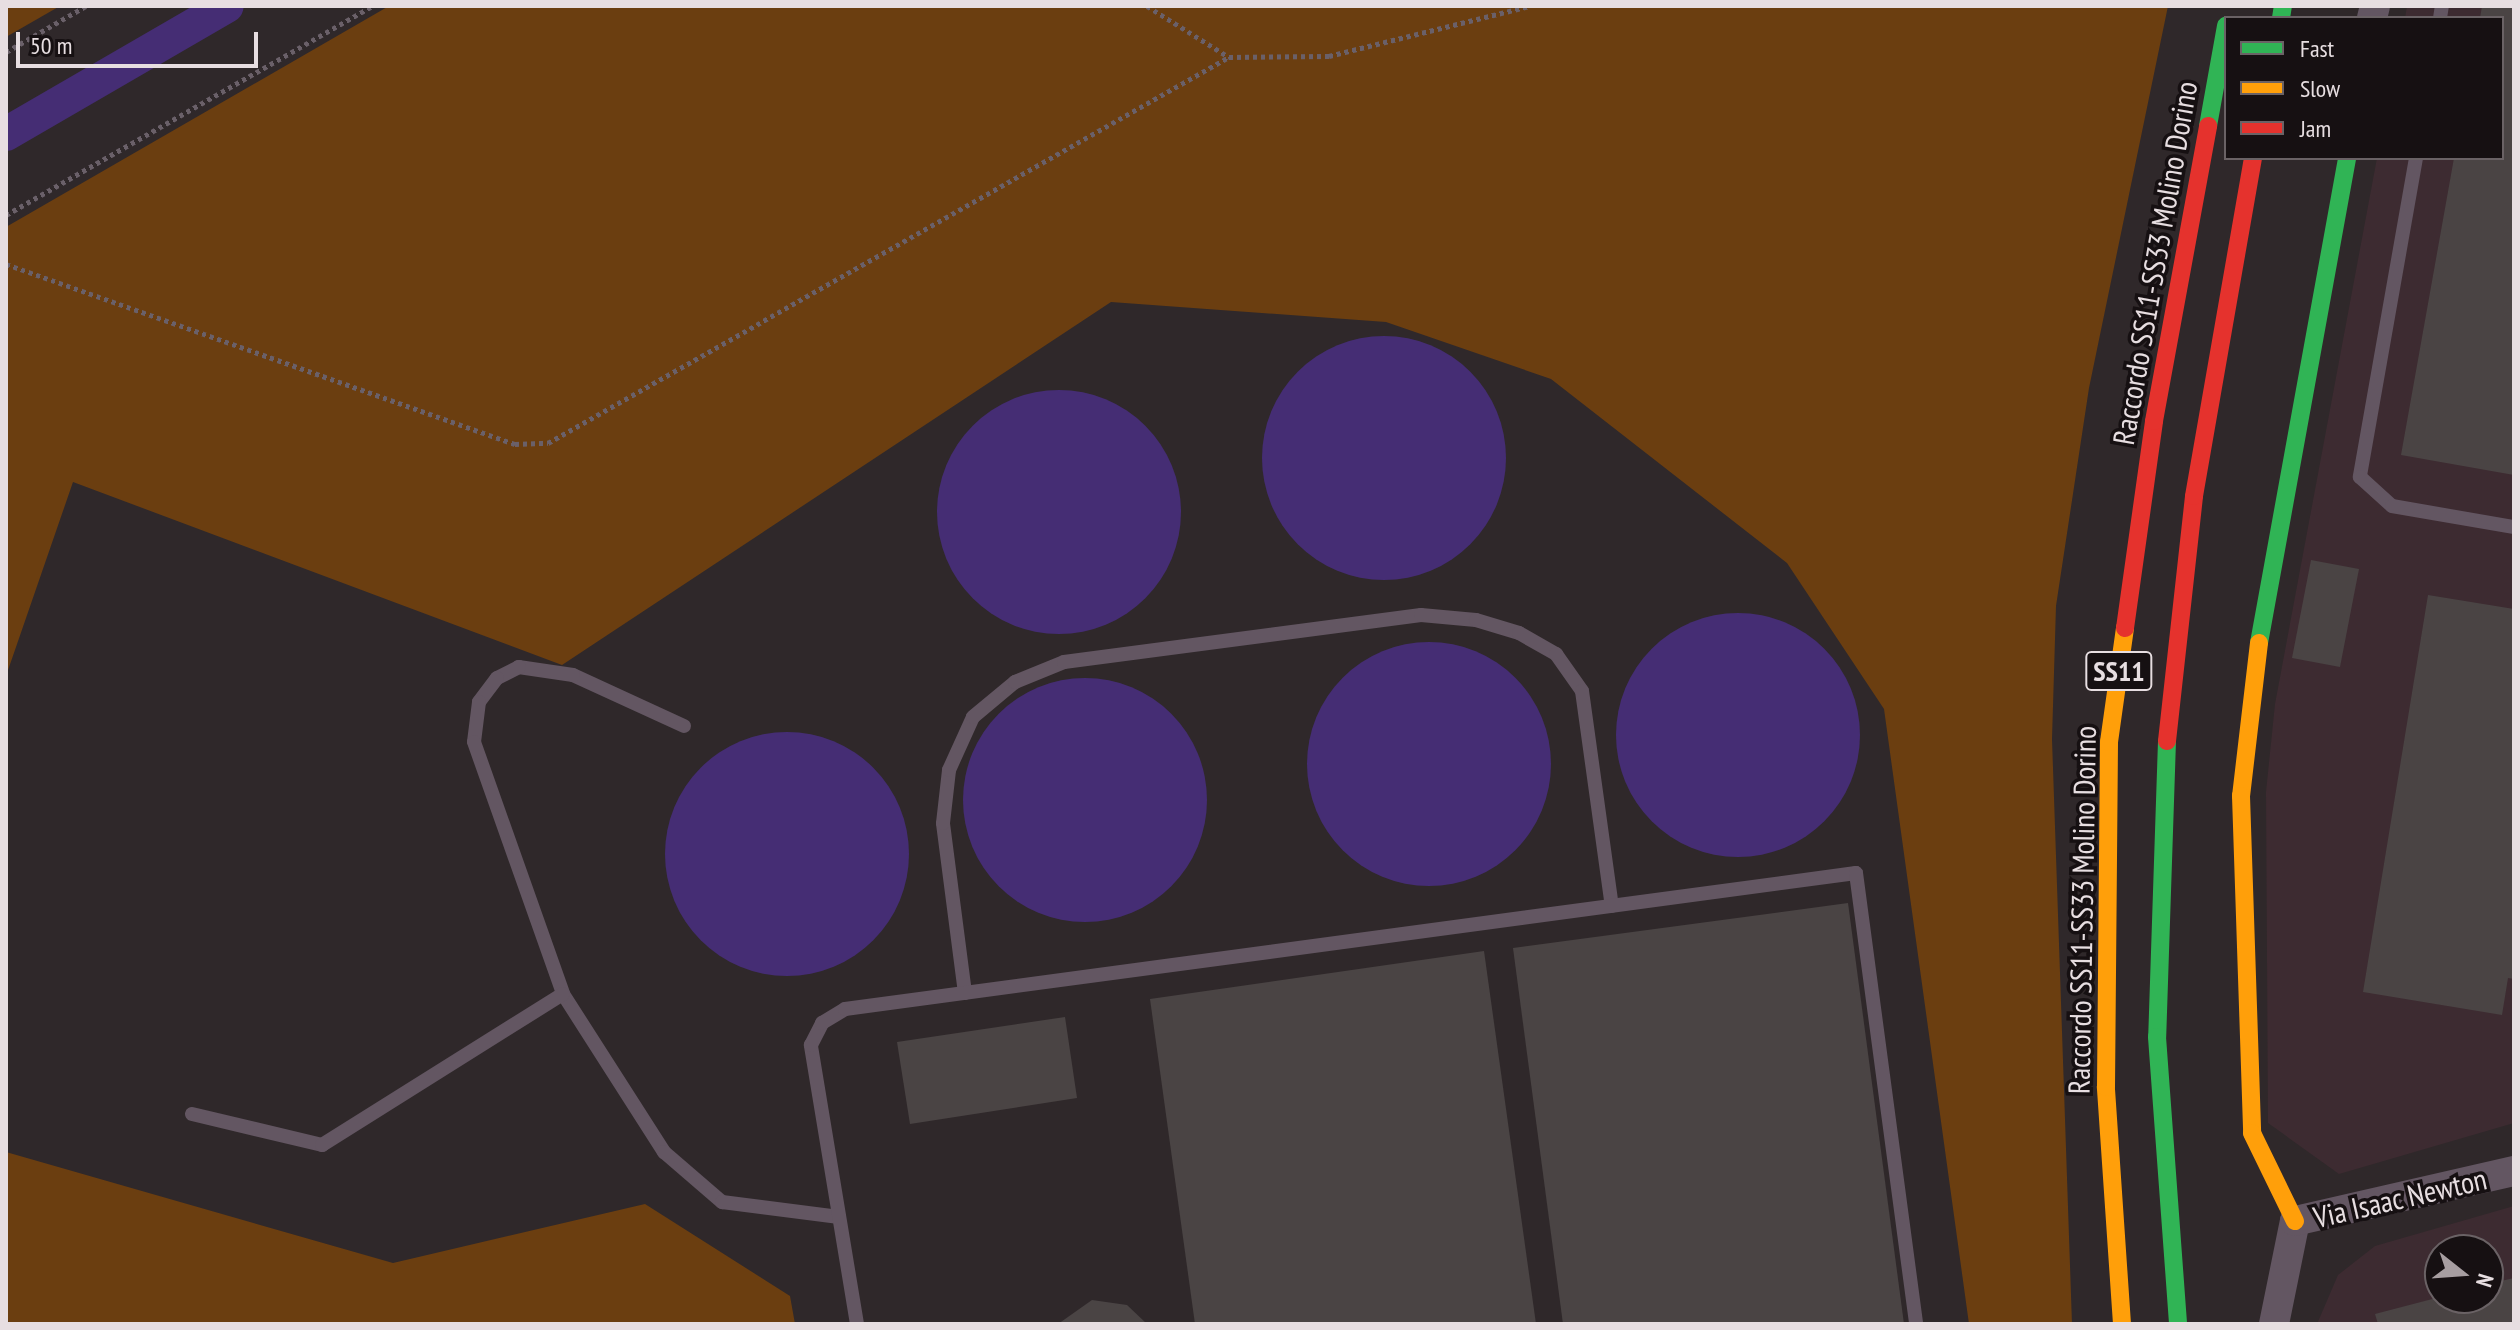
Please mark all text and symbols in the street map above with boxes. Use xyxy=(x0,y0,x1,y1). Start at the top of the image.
scale bar xyxy=(20,16,262,66)
legend xyxy=(2224,16,2504,160)
text: 50 m xyxy=(30,30,72,61)
text: Fast xyxy=(2300,33,2334,64)
text: Slow xyxy=(2300,73,2340,104)
street label: Raccordo SS11-SS33 Molino Dorino xyxy=(2105,79,2205,447)
text: Jam xyxy=(2300,113,2331,144)
road number: SS11 xyxy=(2085,647,2153,695)
street label: Raccordo SS11-SS33 Molino Dorino xyxy=(2061,726,2103,1094)
street label: Via Isaac Newton xyxy=(2310,1161,2490,1235)
north arrow xyxy=(2424,1234,2504,1314)
text: N xyxy=(2470,1271,2500,1290)

